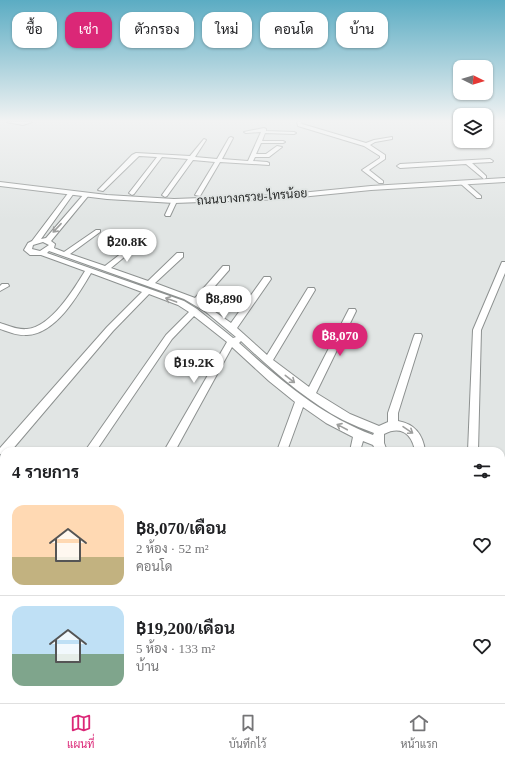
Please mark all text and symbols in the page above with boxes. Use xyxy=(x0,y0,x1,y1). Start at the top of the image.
chip: ซื้อ xyxy=(12,12,57,48)
chip: เช่า xyxy=(65,12,112,48)
chip: ตัวกรอง xyxy=(120,12,194,48)
chip: ใหม่ xyxy=(202,12,252,48)
chip: คอนโด xyxy=(260,12,328,48)
chip: บ้าน xyxy=(336,12,388,48)
north arrow xyxy=(453,60,493,100)
map controls xyxy=(453,60,493,148)
button: layers xyxy=(453,108,493,148)
street label: ถนนบางกรวย-ไทรน้อย xyxy=(196,185,308,208)
one-way arrow xyxy=(52,223,62,233)
pin: ฿20.8K xyxy=(94,229,160,263)
text: ฿20.8K xyxy=(107,234,147,249)
pin: ฿8,890 xyxy=(191,286,257,320)
text: ฿8,890 xyxy=(205,291,243,306)
one-way arrow xyxy=(166,295,178,303)
pin: ฿8,070 xyxy=(307,323,373,357)
text: ฿8,070 xyxy=(321,328,359,343)
pin: ฿19.2K xyxy=(161,350,227,384)
text: ฿19.2K xyxy=(174,355,214,370)
one-way arrow xyxy=(285,374,295,383)
one-way arrow xyxy=(336,423,348,430)
one-way arrow xyxy=(402,426,413,434)
icon: filters xyxy=(471,460,493,482)
text: 4 รายการ xyxy=(12,463,79,482)
text: ฿8,070/เดือน xyxy=(136,519,226,538)
icon: home xyxy=(44,521,92,569)
icon: heart xyxy=(471,534,493,556)
text: 2 ห้อง · 52 m² xyxy=(136,541,209,556)
text: คอนโด xyxy=(136,559,172,574)
text: ฿19,200/เดือน xyxy=(136,619,235,638)
icon: home xyxy=(44,622,92,670)
icon: heart xyxy=(471,635,493,657)
text: 5 ห้อง · 133 m² xyxy=(136,641,215,656)
text: บ้าน xyxy=(136,659,159,674)
tab: แผนที่ xyxy=(67,712,95,751)
tab: บันทึกไว้ xyxy=(229,712,266,751)
tab: หน้าแรก xyxy=(401,712,438,751)

